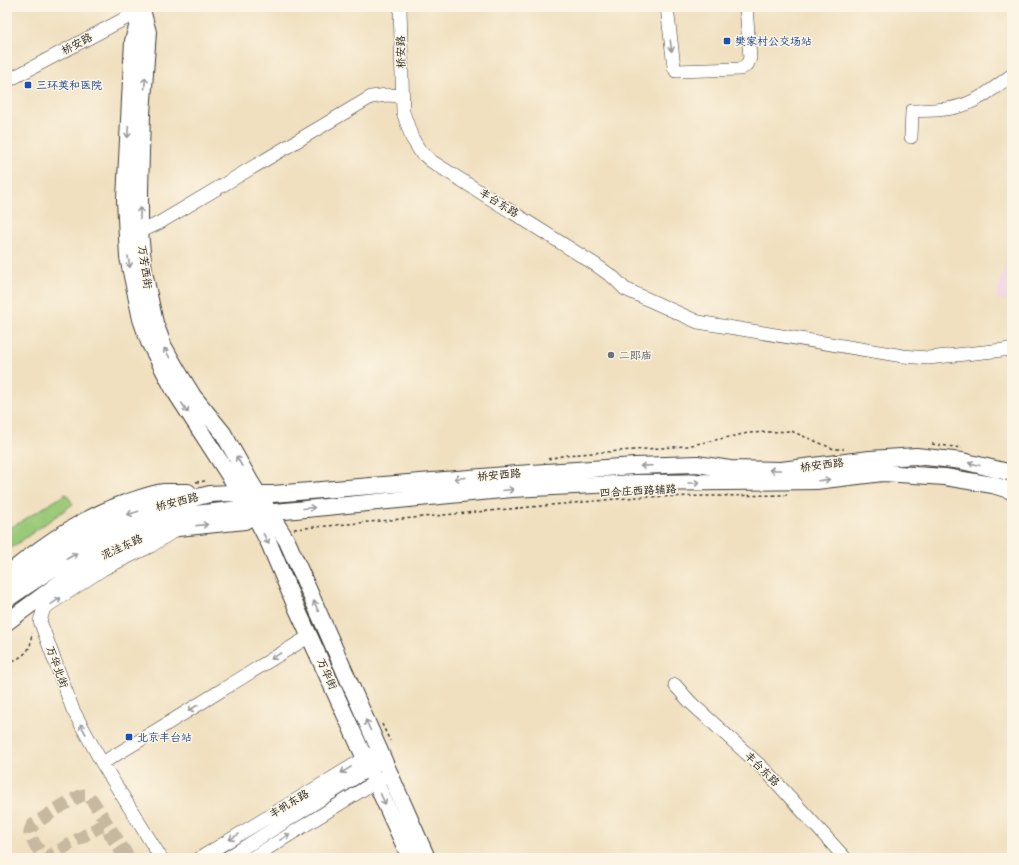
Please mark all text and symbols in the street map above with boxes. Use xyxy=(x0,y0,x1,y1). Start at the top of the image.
street label: 桥安路 xyxy=(59,30,95,58)
place label: 樊家村公交场站 xyxy=(735,34,812,49)
street label: 桥安路 xyxy=(393,35,409,69)
marker: 樊家村公交场站 xyxy=(722,36,732,46)
one-way arrow xyxy=(668,39,675,52)
one-way arrow xyxy=(141,77,148,90)
place label: 三环英和医院 xyxy=(36,78,102,93)
marker: 三环英和医院 xyxy=(23,80,33,90)
one-way arrow xyxy=(125,125,132,138)
street label: 丰台东路 xyxy=(476,185,522,221)
one-way arrow xyxy=(136,207,144,220)
street label: 万芳西街 xyxy=(135,244,156,291)
one-way arrow xyxy=(125,255,133,268)
one-way arrow xyxy=(162,347,170,359)
place label: 二郎庙 xyxy=(619,348,652,363)
marker: 二郎庙 xyxy=(606,350,616,360)
one-way arrow xyxy=(181,402,189,413)
one-way arrow xyxy=(235,455,242,467)
street label: 桥安西路 xyxy=(799,455,845,475)
one-way arrow xyxy=(968,459,981,467)
one-way arrow xyxy=(640,462,653,469)
street label: 桥安西路 xyxy=(476,466,522,484)
one-way arrow xyxy=(769,466,782,474)
one-way arrow xyxy=(454,475,467,482)
one-way arrow xyxy=(817,476,830,484)
one-way arrow xyxy=(687,479,700,487)
street label: 四合庄西路辅路 xyxy=(599,481,677,501)
one-way arrow xyxy=(501,486,514,493)
street label: 桥安西路 xyxy=(154,489,200,515)
one-way arrow xyxy=(302,504,315,511)
one-way arrow xyxy=(127,510,140,517)
one-way arrow xyxy=(195,522,208,529)
street label: 泥洼东路 xyxy=(99,531,145,563)
one-way arrow xyxy=(263,532,270,544)
one-way arrow xyxy=(66,552,78,560)
one-way arrow xyxy=(50,596,62,604)
one-way arrow xyxy=(312,600,319,612)
street label: 万华北街 xyxy=(42,644,72,691)
one-way arrow xyxy=(271,652,282,660)
street label: 万华街 xyxy=(313,656,341,693)
one-way arrow xyxy=(187,704,199,712)
one-way arrow xyxy=(364,719,371,731)
one-way arrow xyxy=(79,723,86,735)
place label: 北京丰台站 xyxy=(137,730,192,745)
marker: 北京丰台站 xyxy=(124,732,134,742)
street label: 丰台东路 xyxy=(741,748,783,790)
one-way arrow xyxy=(340,766,352,774)
street label: 丰帆东路 xyxy=(266,786,312,822)
one-way arrow xyxy=(380,793,387,805)
one-way arrow xyxy=(229,833,240,841)
one-way arrow xyxy=(279,833,291,841)

